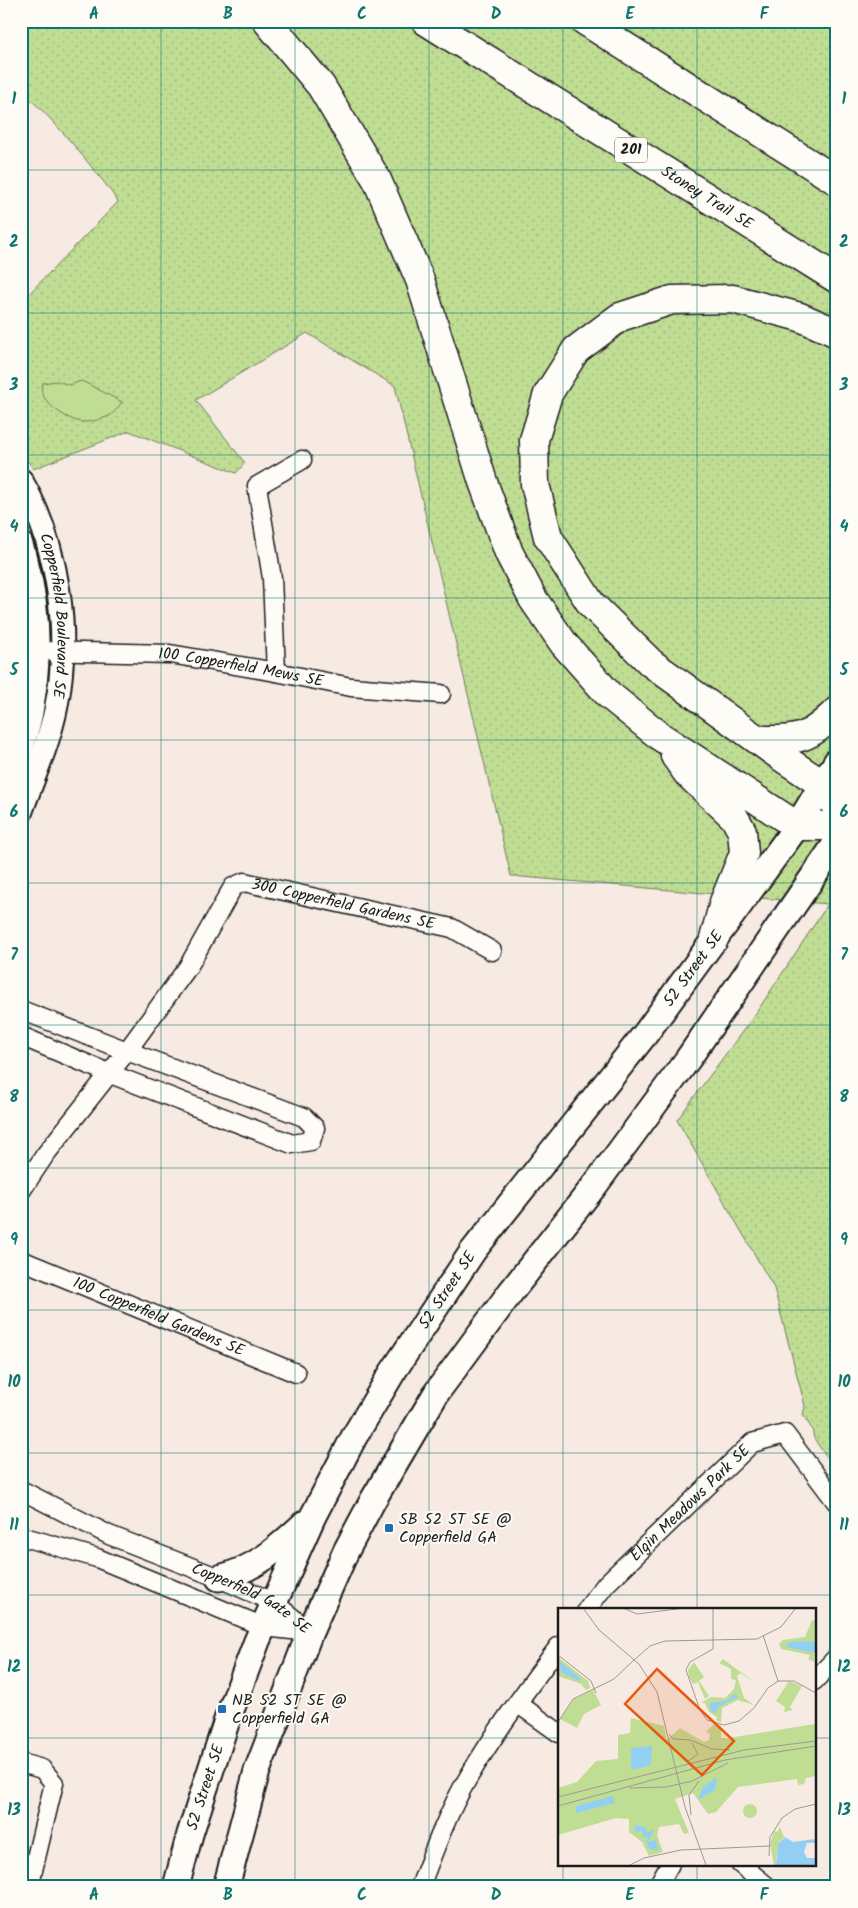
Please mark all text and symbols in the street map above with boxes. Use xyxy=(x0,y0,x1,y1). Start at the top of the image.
text: A xyxy=(89,2,99,27)
text: B xyxy=(223,2,233,27)
text: C xyxy=(357,2,367,27)
text: D xyxy=(491,2,502,27)
text: E xyxy=(626,2,636,27)
text: F xyxy=(760,2,770,27)
text: 1 xyxy=(12,87,17,112)
text: 1 xyxy=(842,87,847,112)
road number: 201 xyxy=(615,138,647,162)
street label: Stoney Trail SE xyxy=(656,159,759,236)
text: 2 xyxy=(9,230,19,255)
text: 2 xyxy=(839,230,849,255)
text: 3 xyxy=(9,373,19,398)
text: 3 xyxy=(839,373,849,398)
text: 4 xyxy=(10,515,19,540)
text: 4 xyxy=(840,515,849,540)
street label: Copperfield Boulevard SE xyxy=(33,530,75,701)
street label: 100 Copperfield Mews SE xyxy=(158,641,327,694)
text: 5 xyxy=(9,658,20,683)
text: 5 xyxy=(839,658,850,683)
text: 6 xyxy=(10,800,19,825)
text: 6 xyxy=(840,800,849,825)
street label: 300 Copperfield Gardens SE xyxy=(249,871,438,937)
street label: 52 Street SE xyxy=(657,925,730,1012)
text: 7 xyxy=(10,943,18,968)
text: 7 xyxy=(840,943,848,968)
text: 8 xyxy=(9,1085,19,1110)
text: 8 xyxy=(839,1085,849,1110)
text: 9 xyxy=(10,1228,18,1253)
text: 9 xyxy=(840,1228,848,1253)
street label: 52 Street SE xyxy=(412,1246,482,1334)
street label: 100 Copperfield Gardens SE xyxy=(69,1270,249,1363)
text: 10 xyxy=(7,1370,21,1395)
text: 10 xyxy=(837,1370,851,1395)
street label: Elgin Meadows Park SE xyxy=(624,1438,756,1567)
place label: SB 52 ST SE @ Copperfield GA xyxy=(399,1507,512,1550)
text: 11 xyxy=(9,1513,19,1538)
text: 11 xyxy=(839,1513,849,1538)
marker: SB 52 ST SE @ Copperfield GA xyxy=(383,1522,395,1534)
street label: Copperfield Gate SE xyxy=(188,1556,317,1641)
inset map xyxy=(558,1608,816,1866)
text: 12 xyxy=(7,1655,21,1680)
text: 12 xyxy=(837,1655,851,1680)
place label: NB 52 ST SE @ Copperfield GA xyxy=(232,1688,347,1731)
marker: NB 52 ST SE @ Copperfield GA xyxy=(216,1703,228,1715)
street label: 52 Street SE xyxy=(180,1740,231,1834)
text: 13 xyxy=(7,1798,21,1823)
text: 13 xyxy=(837,1798,851,1823)
text: A xyxy=(89,1883,99,1908)
text: B xyxy=(223,1883,233,1908)
text: C xyxy=(357,1883,367,1908)
text: D xyxy=(491,1883,502,1908)
text: E xyxy=(626,1883,636,1908)
text: F xyxy=(760,1883,770,1908)

